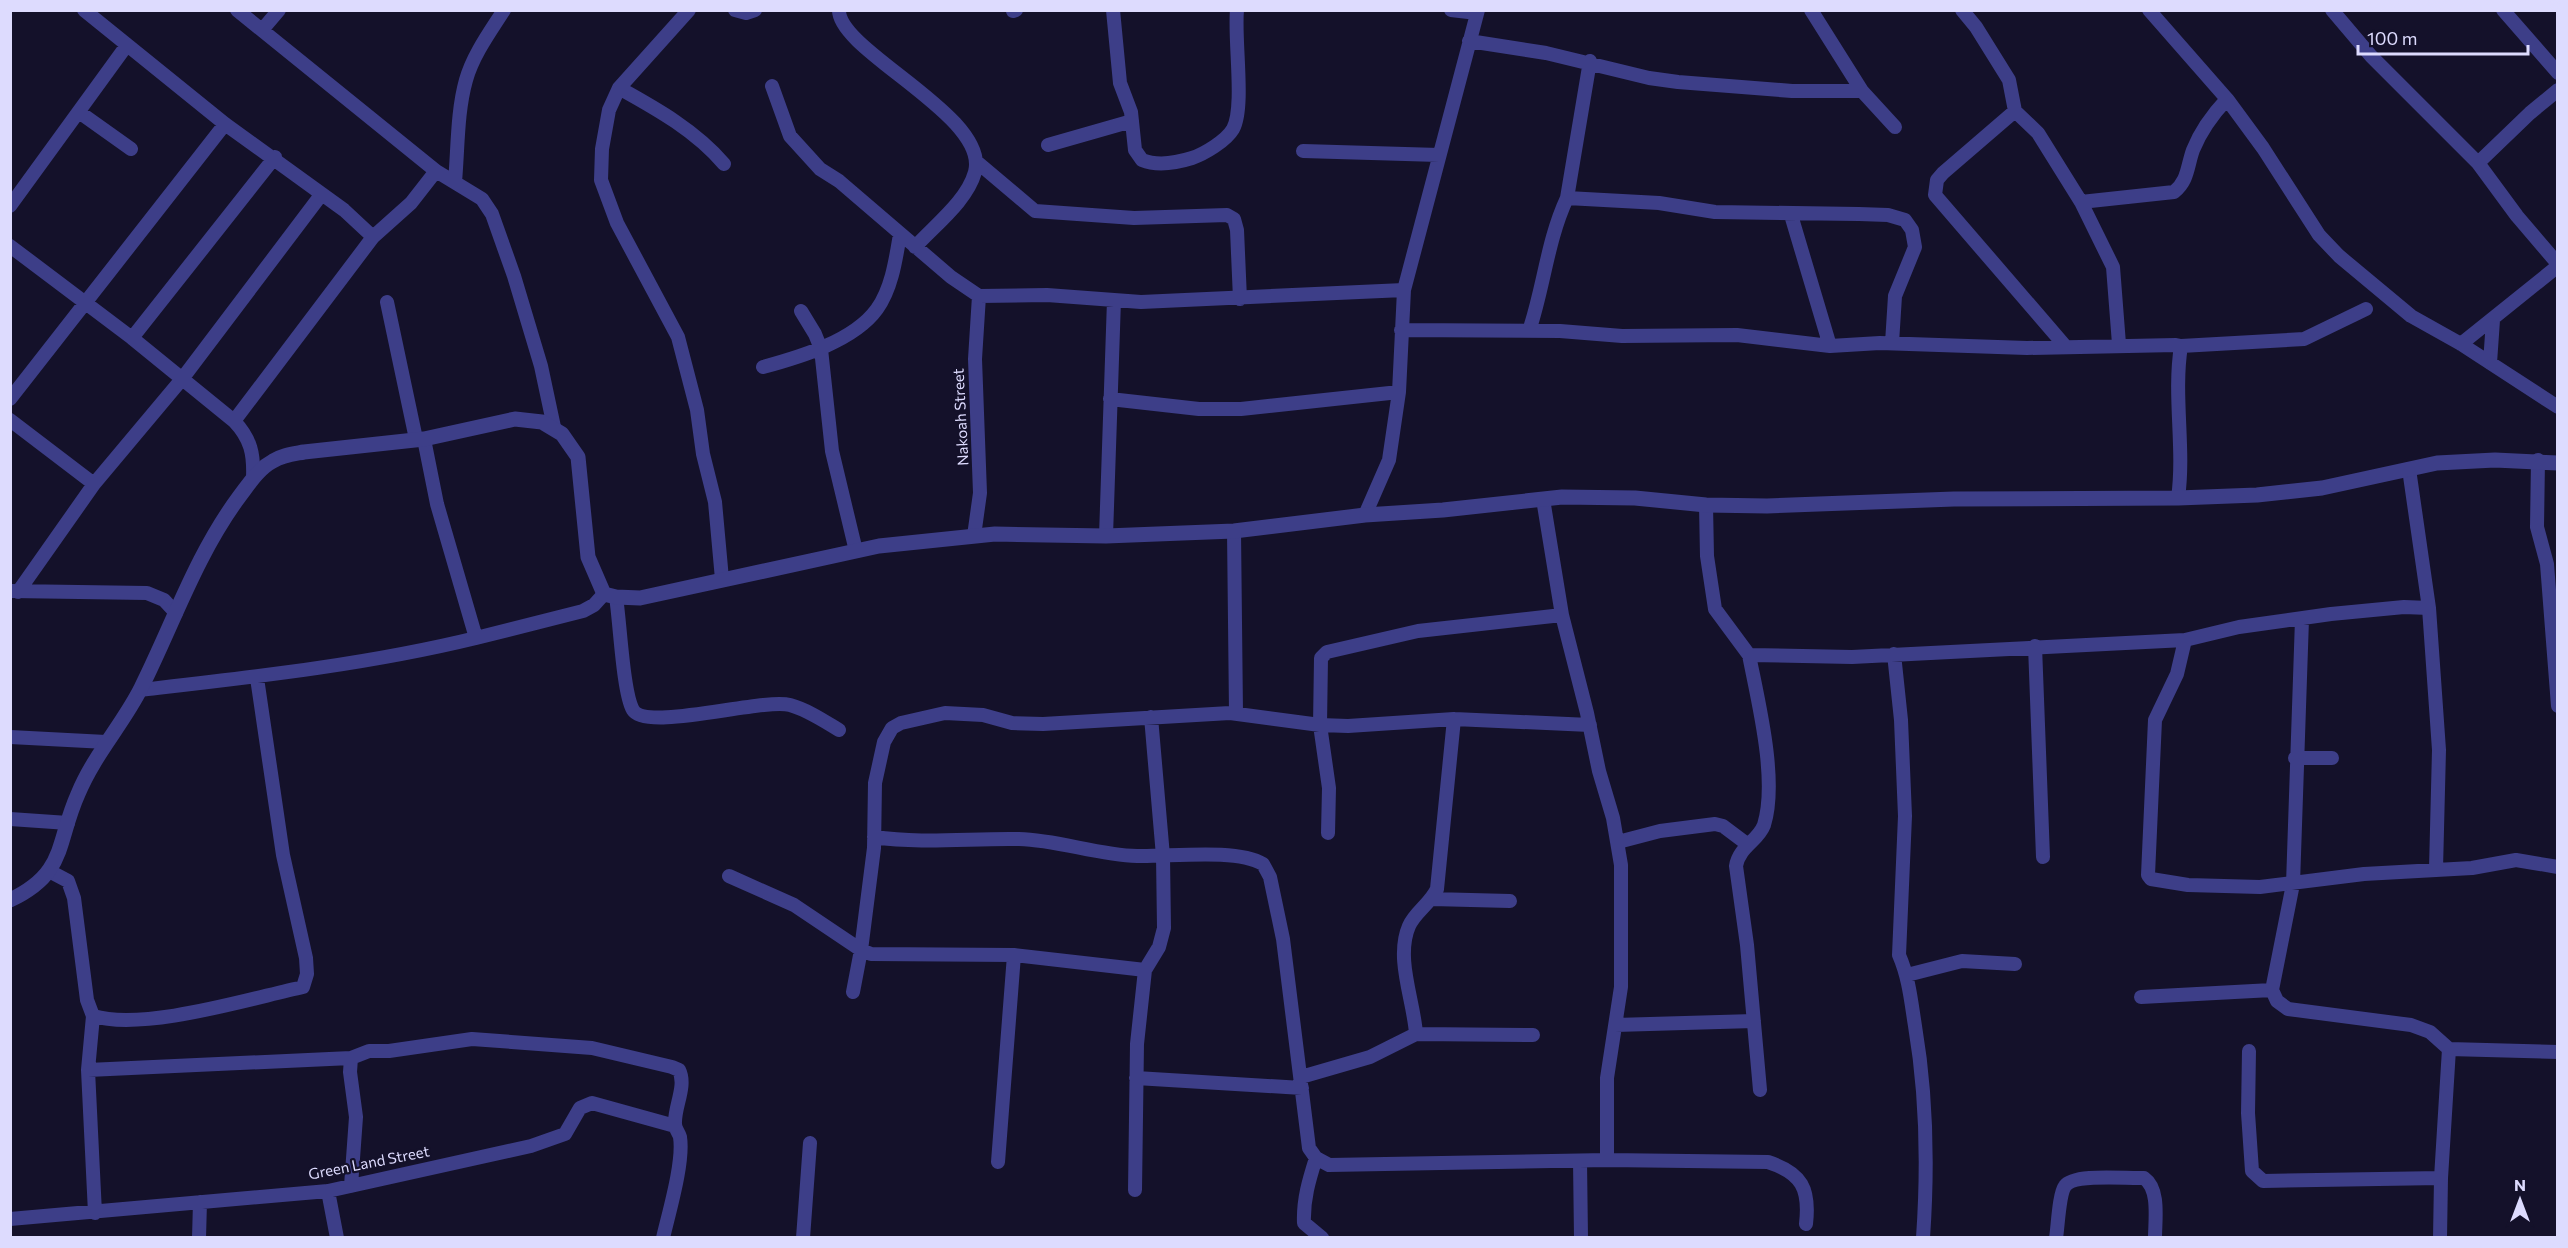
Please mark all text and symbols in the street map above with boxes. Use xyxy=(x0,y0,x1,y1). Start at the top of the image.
scale bar xyxy=(2358,18,2528,56)
text: 100 m xyxy=(2367,27,2417,49)
street label: Nakoah Street xyxy=(948,368,972,466)
street label: Green Land Street xyxy=(307,1141,431,1183)
north arrow xyxy=(2490,1170,2550,1230)
text: N xyxy=(2514,1175,2526,1194)

